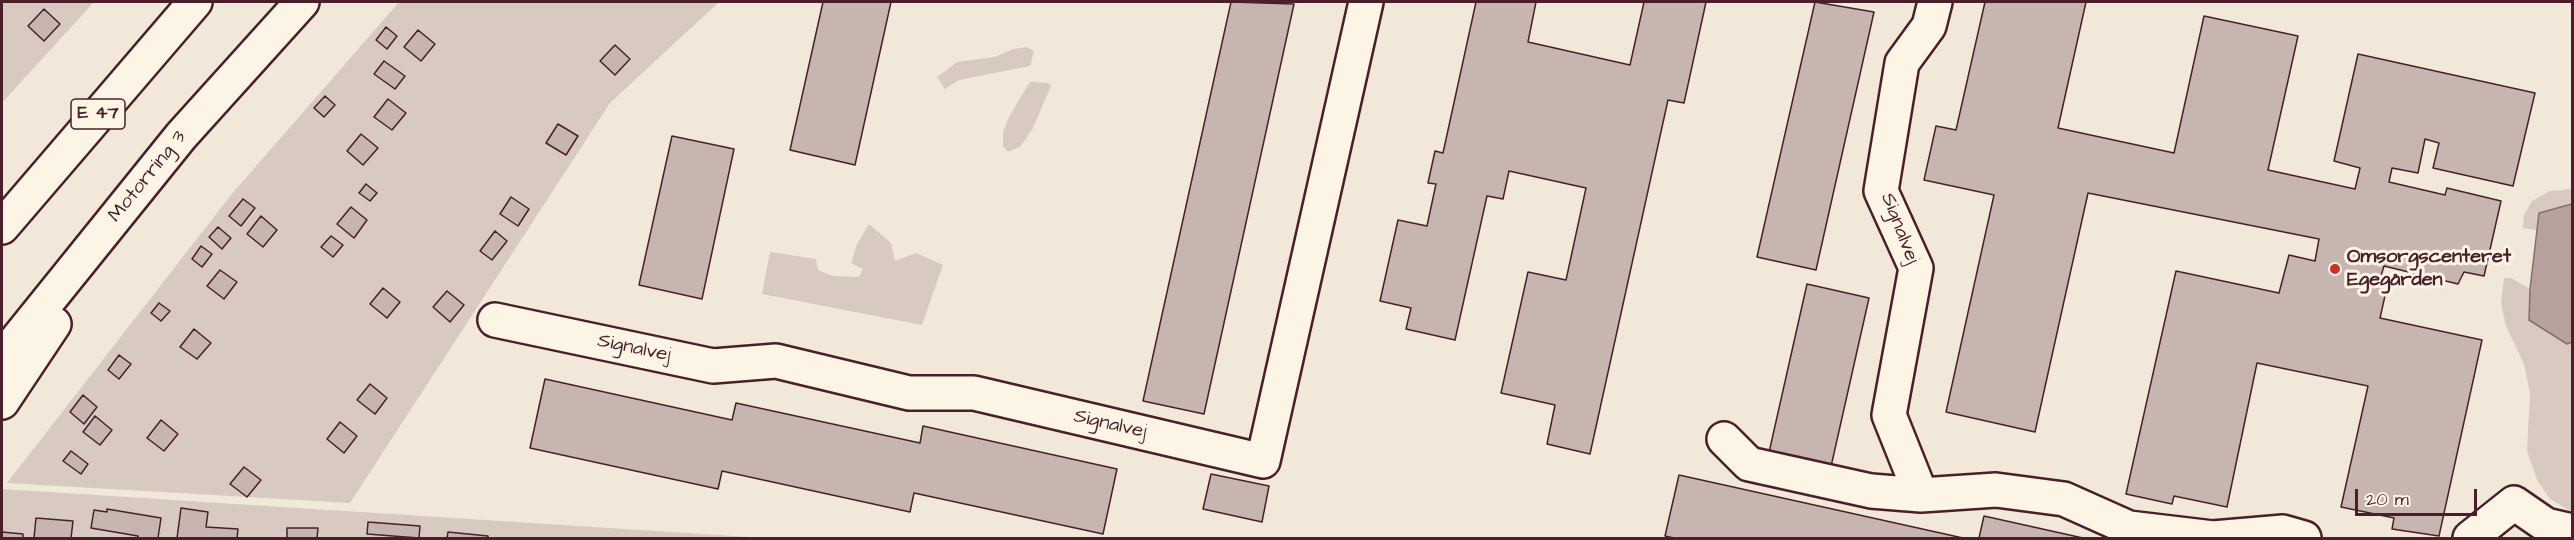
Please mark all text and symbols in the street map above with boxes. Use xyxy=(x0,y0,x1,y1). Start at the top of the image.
road number: E 47 xyxy=(71,99,125,129)
street label: Motorring 3 xyxy=(104,126,192,228)
street label: Signalvej xyxy=(1874,190,1924,268)
place label: Omsorgscenteret Egegården xyxy=(2347,246,2511,293)
marker: Omsorgscenteret Egegården xyxy=(2328,262,2342,276)
street label: Signalvej xyxy=(595,330,673,368)
street label: Signalvej xyxy=(1071,405,1149,445)
scale bar xyxy=(2358,477,2480,515)
text: 20 m xyxy=(2366,487,2409,512)

